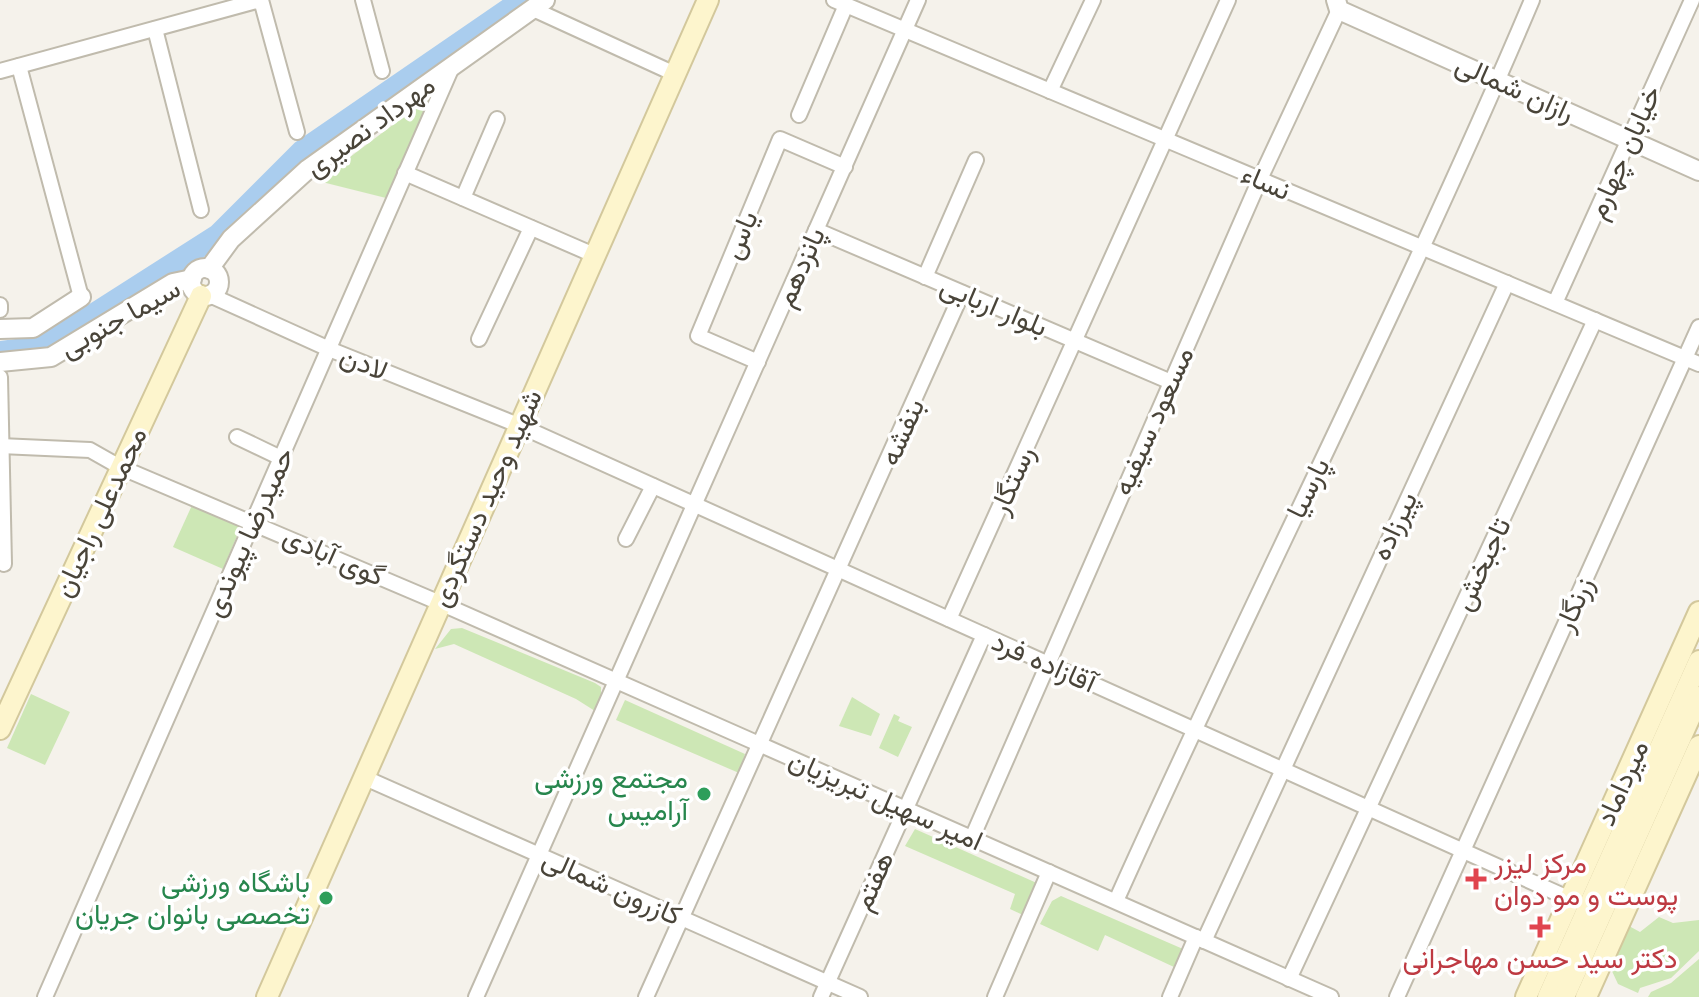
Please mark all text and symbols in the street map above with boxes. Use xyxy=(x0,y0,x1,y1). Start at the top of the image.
street label: رازان شمالی xyxy=(1449,44,1581,132)
street label: مهرداد نصیری xyxy=(297,66,443,186)
street label: خیابان چهارم xyxy=(1577,79,1671,225)
street label: نساء xyxy=(1235,154,1297,210)
street label: یاس xyxy=(712,205,768,265)
street label: پانزدهم xyxy=(765,221,835,313)
street label: بلوار اربابی xyxy=(934,266,1054,346)
street label: سیما جنوبی xyxy=(52,269,188,367)
street label: لادن xyxy=(334,336,394,390)
street label: مسعود سیفیه xyxy=(1103,341,1203,501)
street label: شهید وحید دستگردی xyxy=(420,383,552,613)
street label: بنفشه xyxy=(870,392,934,472)
street label: محمدعلی راجیان xyxy=(44,421,156,603)
street label: رستگار xyxy=(979,439,1044,521)
street label: حمیدرضا پیوندی xyxy=(194,441,304,623)
street label: پارسیا xyxy=(1277,451,1339,525)
street label: پیرزاده xyxy=(1361,485,1427,567)
street label: تاجبخش xyxy=(1443,511,1521,617)
street label: گوی آبادی xyxy=(277,516,391,596)
street label: زرنگار xyxy=(1544,570,1603,638)
street label: آقازاده فرد xyxy=(986,622,1105,703)
street label: میرداماد xyxy=(1586,734,1658,832)
street label: امیر سهیل تبریزیان xyxy=(783,740,989,860)
place label: مجتمع ورزشی آرامیس xyxy=(534,759,690,830)
marker: مجتمع ورزشی آرامیس xyxy=(695,785,713,803)
street label: کازرون شمالی xyxy=(536,839,688,935)
place label: مرکز لیزر پوست و مو دوان xyxy=(1493,844,1678,915)
street label: هفتم xyxy=(843,845,903,917)
place label: باشگاه ورزشی تخصصی بانوان جریان xyxy=(75,863,310,934)
marker: مرکز لیزر پوست و مو دوان xyxy=(1465,868,1487,890)
marker: باشگاه ورزشی تخصصی بانوان جریان xyxy=(317,889,335,907)
marker: دکتر سید حسن مهاجرانی xyxy=(1529,916,1551,938)
place label: دکتر سید حسن مهاجرانی xyxy=(1402,939,1678,978)

